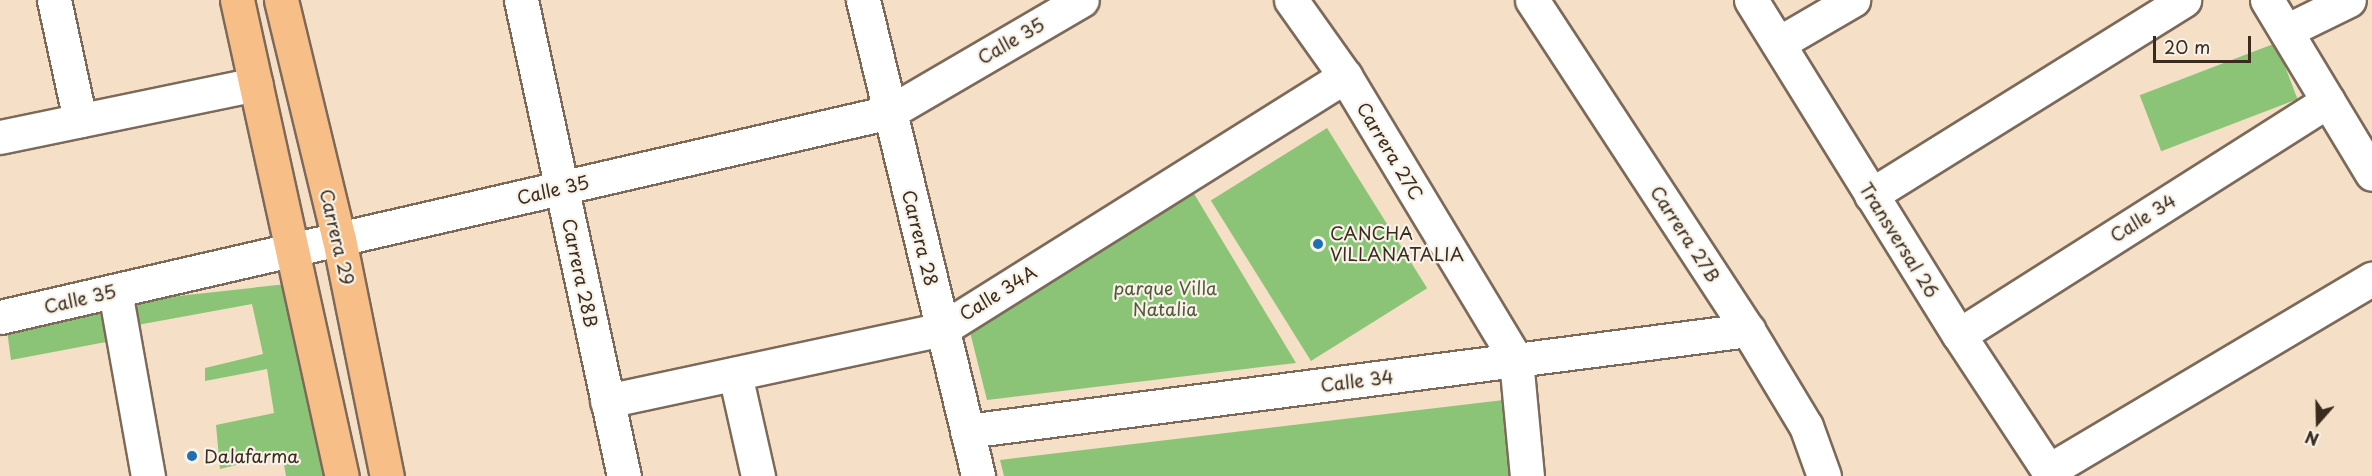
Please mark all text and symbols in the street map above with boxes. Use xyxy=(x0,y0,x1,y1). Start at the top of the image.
street label: Calle 35 xyxy=(974,13,1048,69)
scale bar xyxy=(2156,24,2254,62)
text: 20 m xyxy=(2164,33,2210,60)
street label: Carrera 27C xyxy=(1352,98,1428,204)
street label: Calle 35 xyxy=(515,171,591,209)
street label: Transversal 26 xyxy=(1855,179,1943,301)
street label: Carrera 27B xyxy=(1646,182,1724,286)
street label: Carrera 29 xyxy=(315,187,359,287)
street label: Carrera 28 xyxy=(898,188,942,288)
street label: Calle 34 xyxy=(2106,189,2180,247)
street label: Carrera 28B xyxy=(558,216,602,330)
place label: CANCHA VILLANATALIA xyxy=(1330,223,1464,266)
marker: CANCHA VILLANATALIA xyxy=(1311,237,1325,251)
street label: Calle 34A xyxy=(955,261,1041,325)
park label: parque Villa Natalia xyxy=(1113,278,1217,320)
street label: Calle 35 xyxy=(42,280,118,318)
street label: Calle 34 xyxy=(1319,366,1395,396)
north arrow xyxy=(2288,392,2348,452)
text: N xyxy=(2302,425,2322,452)
place label: Dalafarma xyxy=(204,445,299,467)
marker: Dalafarma xyxy=(185,449,199,463)

